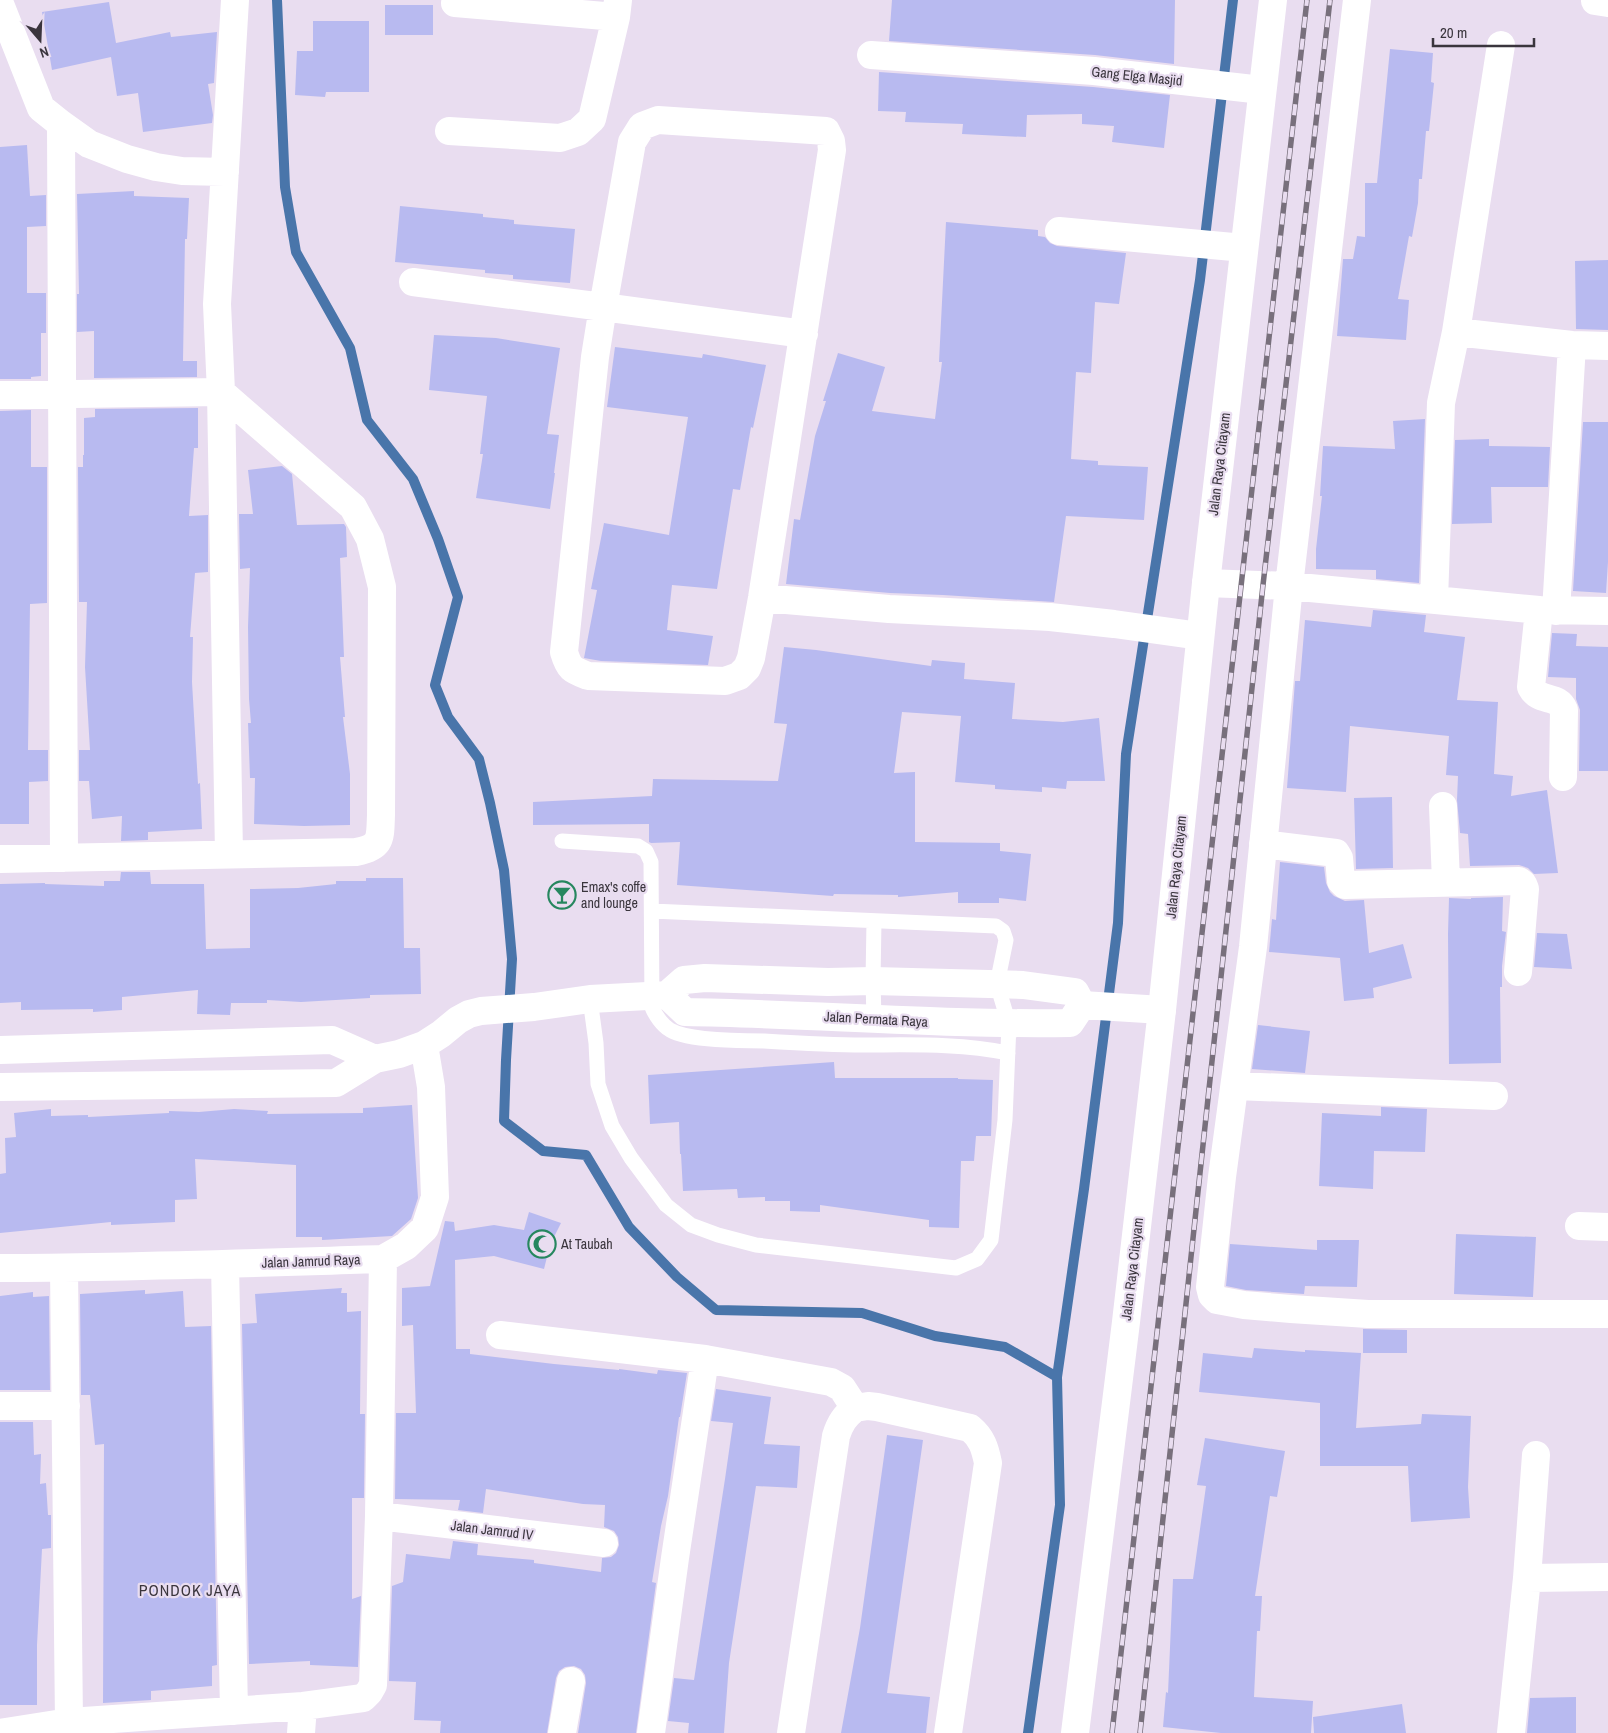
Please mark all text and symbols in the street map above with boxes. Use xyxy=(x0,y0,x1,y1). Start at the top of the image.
north arrow xyxy=(15,15,65,65)
scale bar xyxy=(1433,15,1534,47)
text: 20 m xyxy=(1440,22,1467,43)
text: N xyxy=(37,42,51,62)
street label: Gang Elga Masjid xyxy=(1091,62,1183,90)
street label: Jalan Raya Citayam xyxy=(1204,412,1234,516)
street label: Jalan Raya Citayam xyxy=(1162,815,1190,919)
place label: Emax's coffe and lounge xyxy=(581,878,646,912)
bar icon: Emax's coffe and lounge xyxy=(547,880,577,910)
street label: Jalan Permata Raya xyxy=(824,1007,929,1031)
street label: Jalan Raya Citayam xyxy=(1117,1217,1147,1321)
mosque icon: At Taubah xyxy=(527,1229,557,1259)
place label: At Taubah xyxy=(560,1235,613,1253)
street label: Jalan Jamrud Raya xyxy=(261,1250,361,1272)
street label: Jalan Jamrud IV xyxy=(450,1516,535,1544)
district label: PONDOK JAYA xyxy=(139,1579,241,1601)

